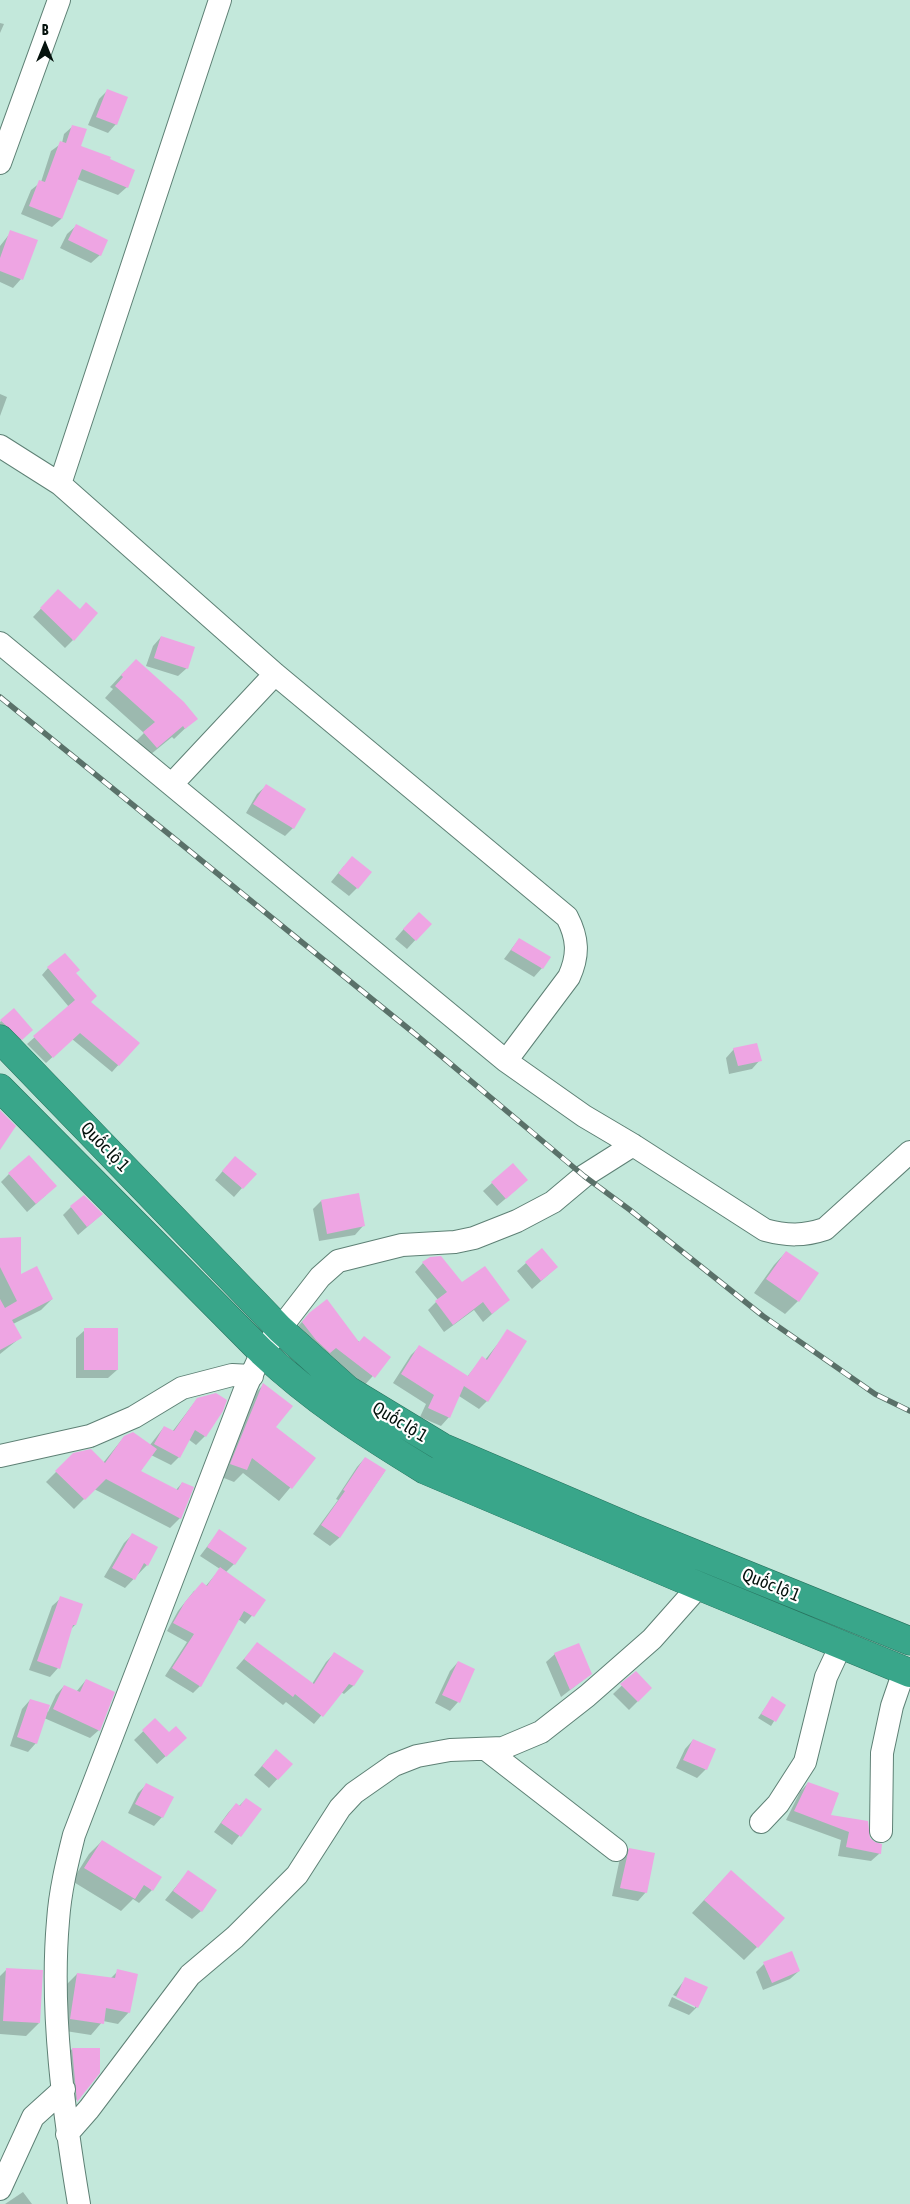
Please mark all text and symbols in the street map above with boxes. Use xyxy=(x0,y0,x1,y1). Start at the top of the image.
north arrow xyxy=(20,20,70,70)
text: B xyxy=(42,22,48,38)
street label: Quốc lộ 1 xyxy=(76,1118,134,1176)
street label: Quốc lộ 1 xyxy=(368,1397,432,1447)
street label: Quốc lộ 1 xyxy=(739,1564,803,1606)

